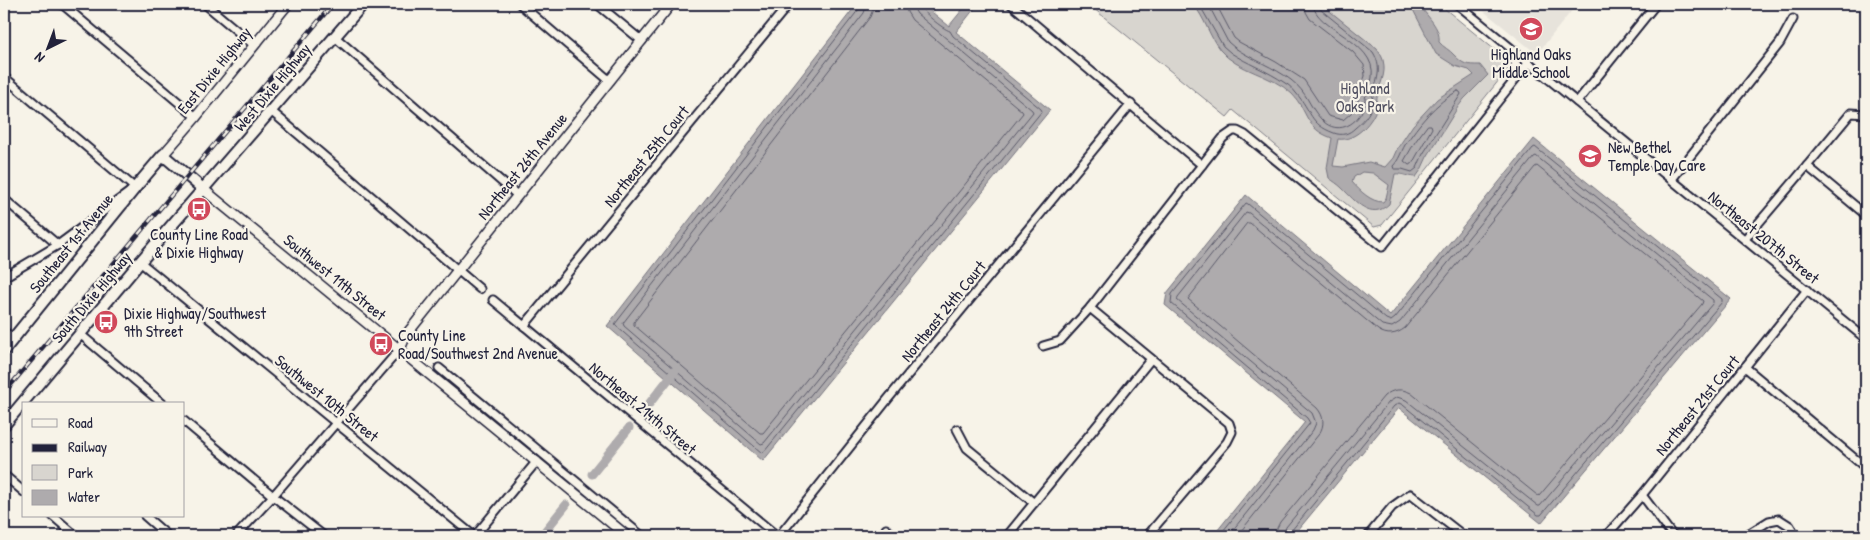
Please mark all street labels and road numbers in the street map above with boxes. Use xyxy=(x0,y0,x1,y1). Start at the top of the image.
street label: East Dixie Highway xyxy=(172,22,256,118)
street label: West Dixie Highway xyxy=(229,38,316,136)
street label: Northeast 25th Court xyxy=(598,100,694,211)
street label: Northeast 26th Avenue xyxy=(472,107,572,224)
street label: Northeast 207th Street xyxy=(1704,185,1825,289)
street label: Southeast 1st Avenue xyxy=(24,188,118,297)
street label: Southwest 11th Street xyxy=(279,229,391,326)
street label: South Dixie Highway xyxy=(46,246,136,348)
street label: Northeast 24th Court xyxy=(895,256,991,366)
street label: Southwest 10th Street xyxy=(270,349,384,447)
street label: Northeast 21st Court xyxy=(1650,350,1745,460)
street label: Northeast 214th Street xyxy=(585,357,702,460)

